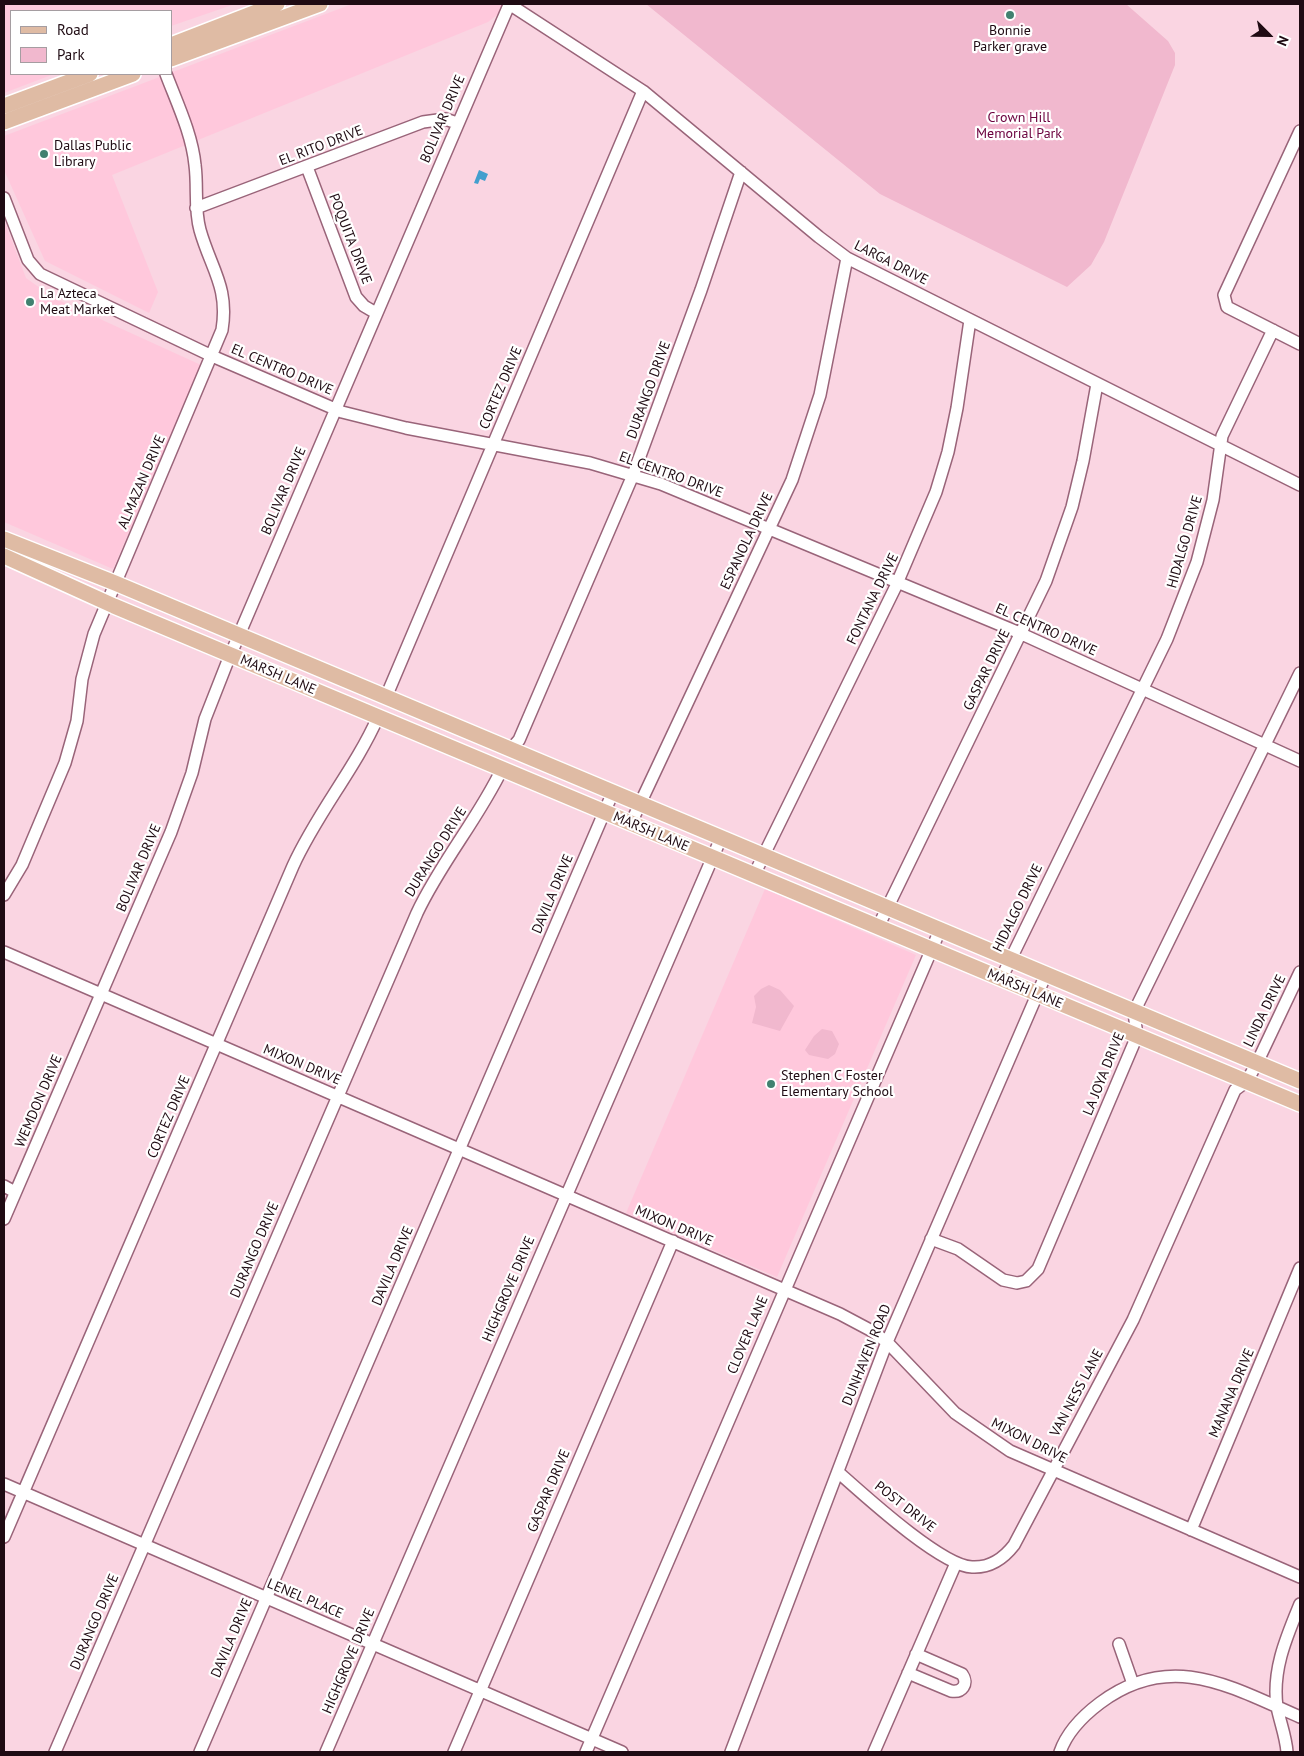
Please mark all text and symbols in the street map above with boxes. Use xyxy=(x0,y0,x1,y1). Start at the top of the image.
marker: Bonnie Parker grave xyxy=(1004,9,1016,21)
legend xyxy=(10,10,172,75)
north arrow xyxy=(1244,10,1294,60)
text: Road xyxy=(57,20,89,39)
place label: Bonnie Parker grave xyxy=(973,23,1047,56)
text: N xyxy=(1273,33,1293,49)
text: Park xyxy=(57,45,85,64)
street label: BOLIVAR DRIVE xyxy=(417,73,469,165)
park label: Crown Hill Memorial Park xyxy=(976,110,1062,142)
street label: EL RITO DRIVE xyxy=(277,122,365,170)
place label: Dallas Public Library xyxy=(54,138,131,170)
marker: Dallas Public Library xyxy=(38,148,50,160)
street label: POQUITA DRIVE xyxy=(325,191,375,287)
street label: LARGA DRIVE xyxy=(851,237,931,289)
place label: La Azteca Meat Market xyxy=(40,286,115,318)
marker: La Azteca Meat Market xyxy=(24,296,36,308)
street label: DURANGO DRIVE xyxy=(624,339,674,441)
street label: EL CENTRO DRIVE xyxy=(228,341,336,399)
street label: CORTEZ DRIVE xyxy=(476,344,526,432)
street label: ALMAZAN DRIVE xyxy=(115,433,169,531)
street label: BOLIVAR DRIVE xyxy=(258,445,310,537)
street label: EL CENTRO DRIVE xyxy=(617,448,725,502)
street label: ESPANOLA DRIVE xyxy=(717,490,777,592)
street label: HIDALGO DRIVE xyxy=(1164,494,1206,590)
street label: FONTANA DRIVE xyxy=(844,551,902,647)
street label: EL CENTRO DRIVE xyxy=(993,600,1099,660)
street label: GASPAR DRIVE xyxy=(960,627,1014,713)
street label: MARSH LANE xyxy=(238,652,318,698)
street label: DURANGO DRIVE xyxy=(402,804,470,900)
street label: MARSH LANE xyxy=(611,809,691,855)
street label: BOLIVAR DRIVE xyxy=(113,822,165,914)
street label: DAVILA DRIVE xyxy=(529,852,577,936)
street label: HIDALGO DRIVE xyxy=(989,861,1047,955)
street label: MARSH LANE xyxy=(985,966,1065,1012)
street label: LINDA DRIVE xyxy=(1240,972,1290,1050)
street label: LA JOYA DRIVE xyxy=(1080,1030,1128,1118)
street label: MIXON DRIVE xyxy=(261,1041,343,1089)
street label: WEMDON DRIVE xyxy=(12,1052,66,1150)
place label: Stephen C Foster Elementary School xyxy=(781,1068,893,1100)
street label: CORTEZ DRIVE xyxy=(144,1073,194,1161)
marker: Stephen C Foster Elementary School xyxy=(765,1078,777,1090)
street label: DURANGO DRIVE xyxy=(227,1199,283,1301)
street label: MIXON DRIVE xyxy=(633,1202,715,1250)
street label: DAVILA DRIVE xyxy=(369,1224,417,1308)
street label: HIGHGROVE DRIVE xyxy=(479,1234,539,1344)
street label: CLOVER LANE xyxy=(724,1293,772,1377)
street label: DUNHAVEN ROAD xyxy=(839,1302,895,1408)
street label: VAN NESS LANE xyxy=(1047,1346,1107,1440)
street label: MANANA DRIVE xyxy=(1206,1346,1258,1440)
street label: MIXON DRIVE xyxy=(988,1415,1070,1467)
street label: GASPAR DRIVE xyxy=(524,1447,574,1535)
street label: POST DRIVE xyxy=(871,1478,939,1536)
street label: DURANGO DRIVE xyxy=(67,1571,123,1673)
street label: LENEL PLACE xyxy=(264,1575,346,1623)
street label: DAVILA DRIVE xyxy=(208,1596,256,1680)
street label: HIGHGROVE DRIVE xyxy=(319,1606,379,1716)

